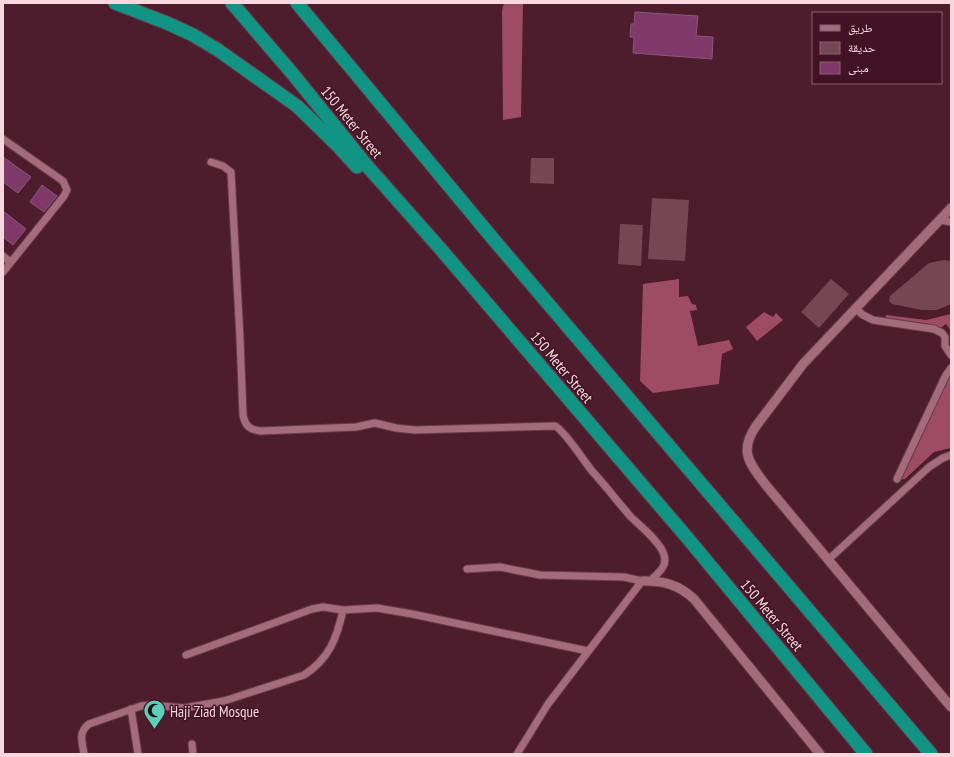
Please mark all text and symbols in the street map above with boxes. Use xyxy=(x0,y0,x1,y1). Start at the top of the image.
legend xyxy=(812,12,942,84)
text: طريق xyxy=(848,20,873,35)
text: حديقة xyxy=(848,40,876,55)
text: مبنى xyxy=(848,60,869,75)
street label: 150 Meter Street xyxy=(317,82,387,162)
street label: 150 Meter Street xyxy=(527,327,597,407)
street label: 150 Meter Street xyxy=(737,575,807,655)
mosque icon: Haji Ziad Mosque xyxy=(141,698,167,731)
place label: Haji Ziad Mosque xyxy=(170,702,259,721)

